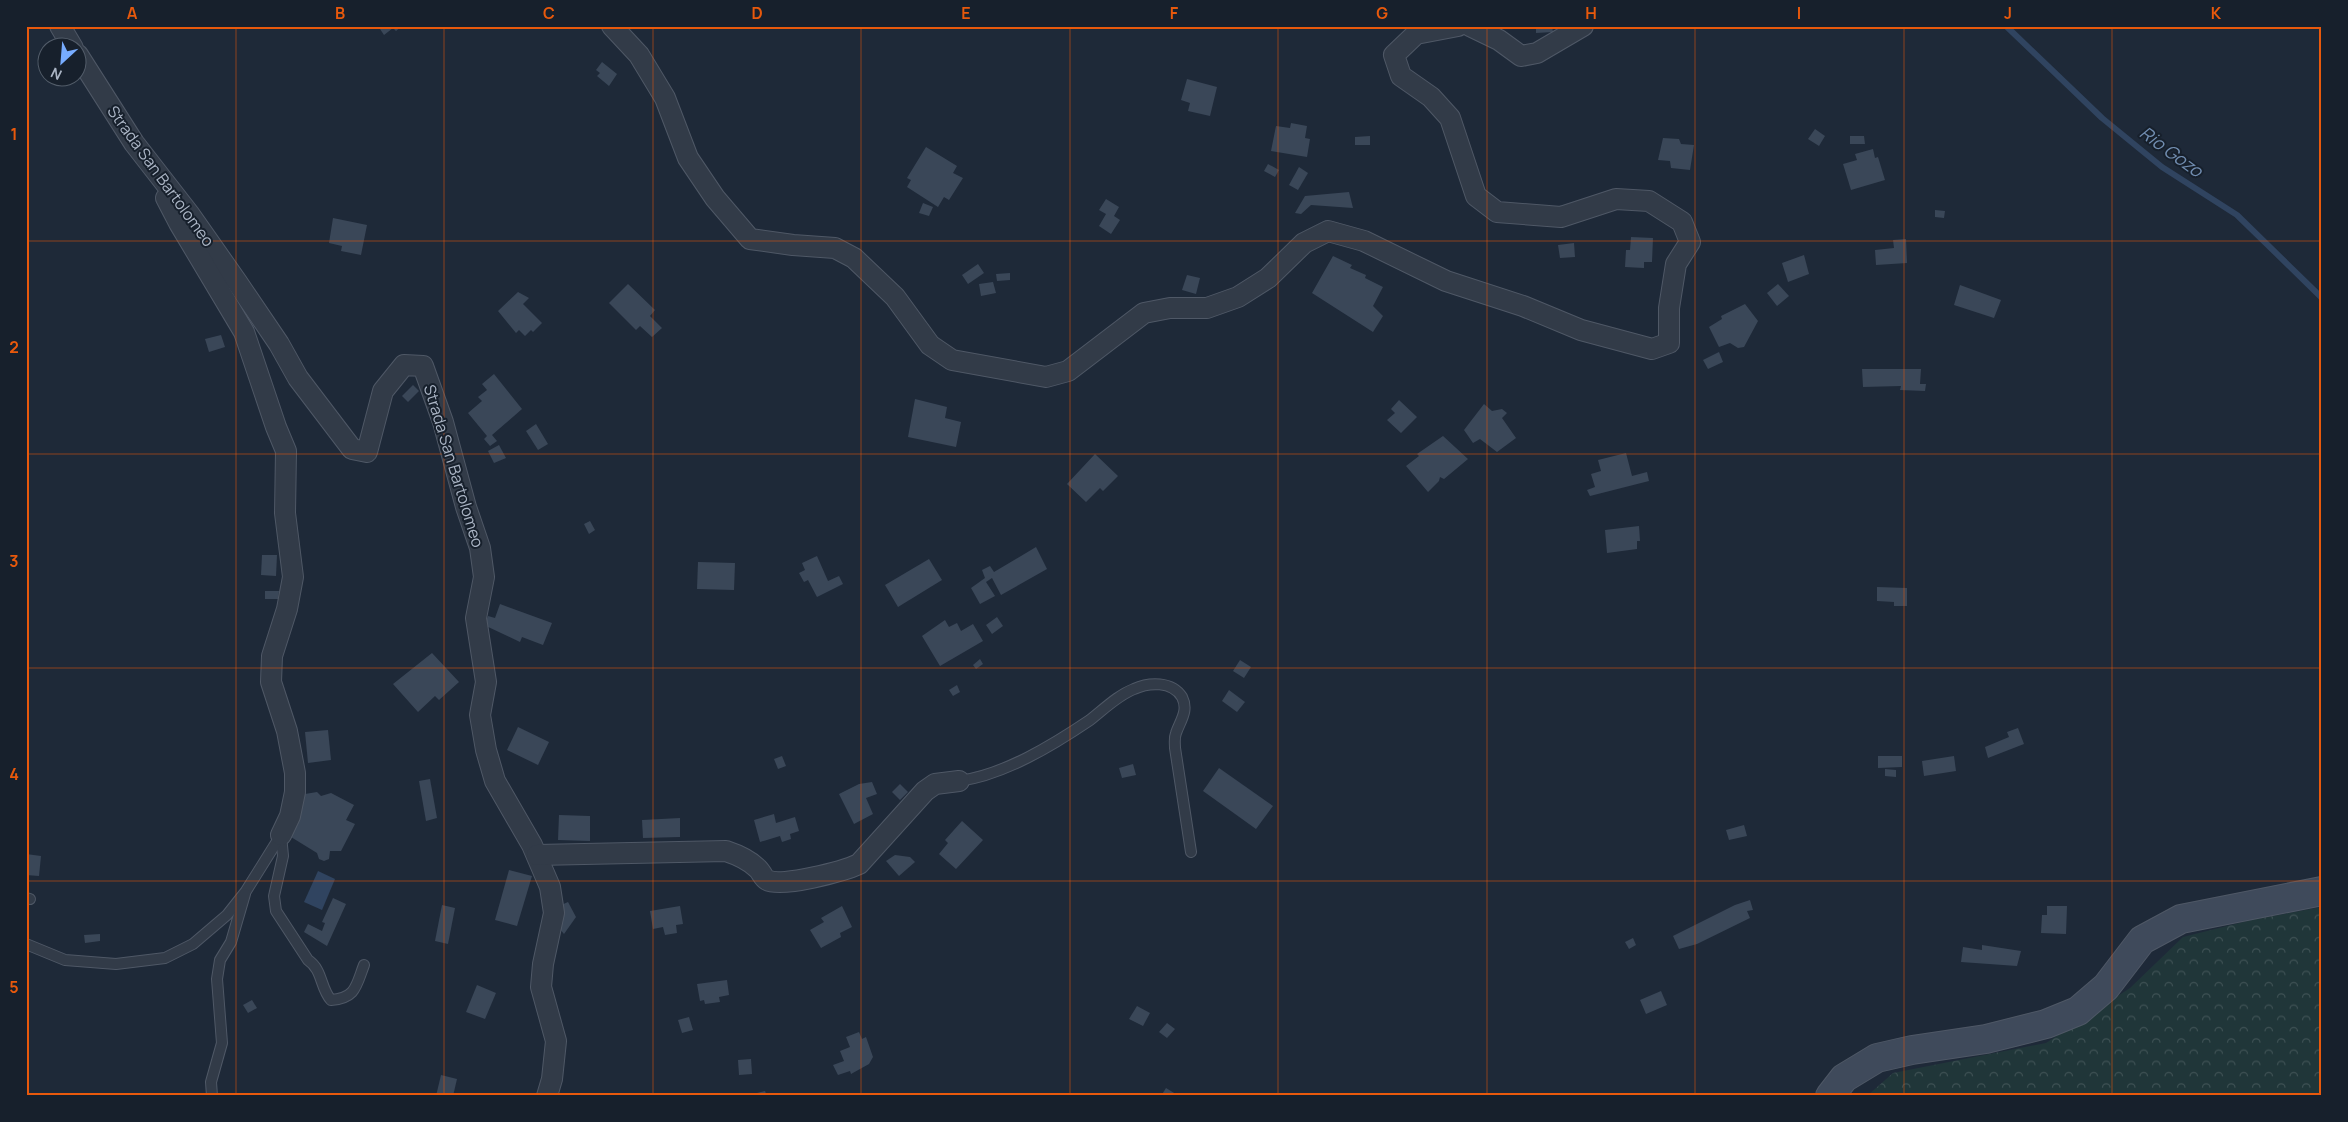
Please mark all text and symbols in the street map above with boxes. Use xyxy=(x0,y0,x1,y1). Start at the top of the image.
text: A xyxy=(127,2,138,24)
text: B xyxy=(335,2,345,24)
text: C xyxy=(543,2,555,24)
text: D xyxy=(751,2,763,24)
text: E xyxy=(961,2,971,24)
text: F xyxy=(1170,2,1179,24)
text: G xyxy=(1376,2,1388,24)
text: H xyxy=(1585,2,1597,24)
text: I xyxy=(1797,2,1801,24)
text: J xyxy=(2004,2,2012,24)
text: K xyxy=(2211,2,2222,24)
north arrow xyxy=(38,38,88,88)
text: N xyxy=(47,63,65,85)
street label: Strada San Bartolomeo xyxy=(102,101,220,251)
water label: Rio Gozo xyxy=(2135,120,2209,183)
text: 1 xyxy=(10,123,18,145)
text: 2 xyxy=(9,336,19,358)
street label: Strada San Bartolomeo xyxy=(419,382,489,550)
text: 3 xyxy=(9,550,19,572)
text: 4 xyxy=(9,763,19,785)
text: 5 xyxy=(9,976,19,998)

